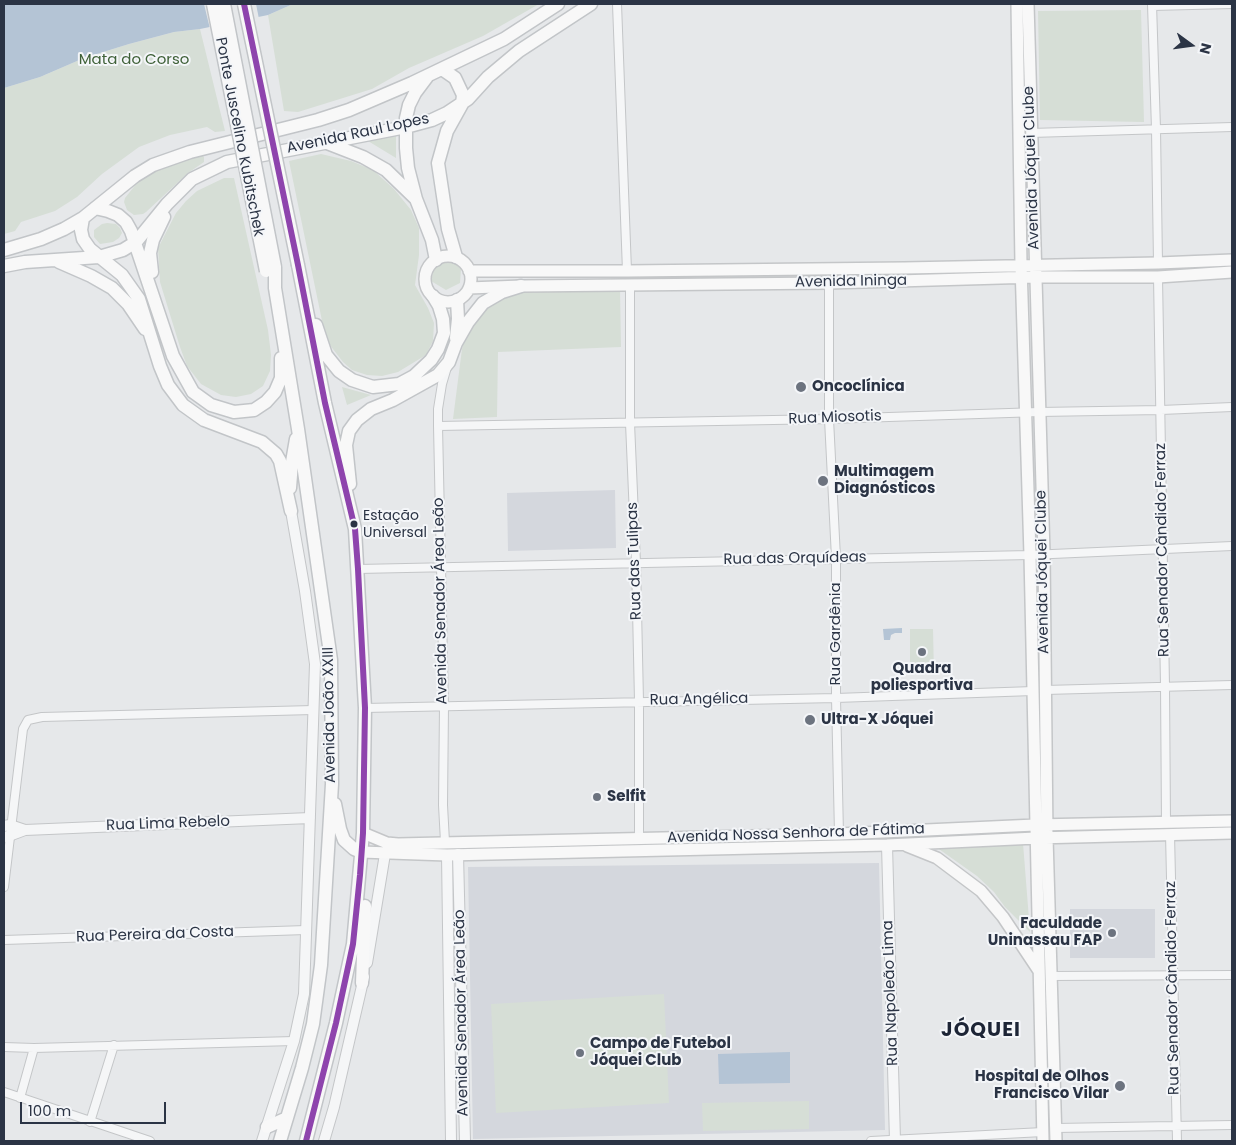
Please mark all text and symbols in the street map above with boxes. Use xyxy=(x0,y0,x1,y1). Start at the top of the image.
north arrow xyxy=(1166,20,1216,70)
street label: Ponte Juscelino Kubitschek xyxy=(211,36,267,238)
text: N xyxy=(1195,41,1217,56)
park label: Mata do Corso xyxy=(79,51,189,69)
street label: Avenida Jóquei Clube xyxy=(1020,86,1044,250)
street label: Avenida Raul Lopes xyxy=(285,110,431,158)
street label: Avenida Ininga xyxy=(795,272,907,292)
place label: Oncoclínica xyxy=(812,378,905,396)
marker: Oncoclínica xyxy=(794,380,808,394)
street label: Rua Miosotis xyxy=(788,407,882,429)
street label: Rua Senador Cândido Ferraz xyxy=(1152,443,1174,657)
place label: Multimagem Diagnósticos xyxy=(834,463,935,498)
marker: Multimagem Diagnósticos xyxy=(816,474,830,488)
street label: Avenida Jóquei Clube xyxy=(1033,490,1053,654)
street label: Avenida Senador Área Leão xyxy=(430,497,452,705)
street label: Rua das Tulipas xyxy=(624,502,646,620)
place label: Estação Universal xyxy=(363,508,427,540)
marker: Estação Universal xyxy=(349,519,359,529)
street label: Rua das Orquídeas xyxy=(723,549,867,569)
street label: Rua Gardênia xyxy=(827,582,845,686)
marker: Quadra poliesportiva xyxy=(916,646,928,658)
street label: Avenida João XXIII xyxy=(320,647,340,783)
place label: Quadra poliesportiva xyxy=(871,660,973,695)
street label: Rua Angélica xyxy=(650,690,748,710)
place label: Ultra-X Jóquei xyxy=(821,711,933,729)
marker: Ultra-X Jóquei xyxy=(803,713,817,727)
place label: Selfit xyxy=(607,788,646,806)
marker: Selfit xyxy=(591,791,603,803)
street label: Rua Lima Rebelo xyxy=(106,813,230,835)
street label: Avenida Nossa Senhora de Fátima xyxy=(667,821,925,847)
street label: Rua Senador Cândido Ferraz xyxy=(1162,881,1184,1095)
street label: Avenida Senador Área Leão xyxy=(451,909,473,1117)
place label: Faculdade Uninassau FAP xyxy=(988,915,1102,950)
street label: Rua Napoleão Lima xyxy=(879,920,903,1066)
street label: Rua Pereira da Costa xyxy=(76,923,234,947)
marker: Faculdade Uninassau FAP xyxy=(1106,927,1118,939)
district label: JÓQUEI xyxy=(940,1019,1022,1043)
place label: Campo de Futebol Jóquei Club xyxy=(590,1035,731,1070)
marker: Campo de Futebol Jóquei Club xyxy=(574,1047,586,1059)
place label: Hospital de Olhos Francisco Vilar xyxy=(975,1068,1109,1103)
marker: Hospital de Olhos Francisco Vilar xyxy=(1113,1079,1127,1093)
scale bar xyxy=(22,1092,169,1124)
text: 100 m xyxy=(28,1100,71,1121)

